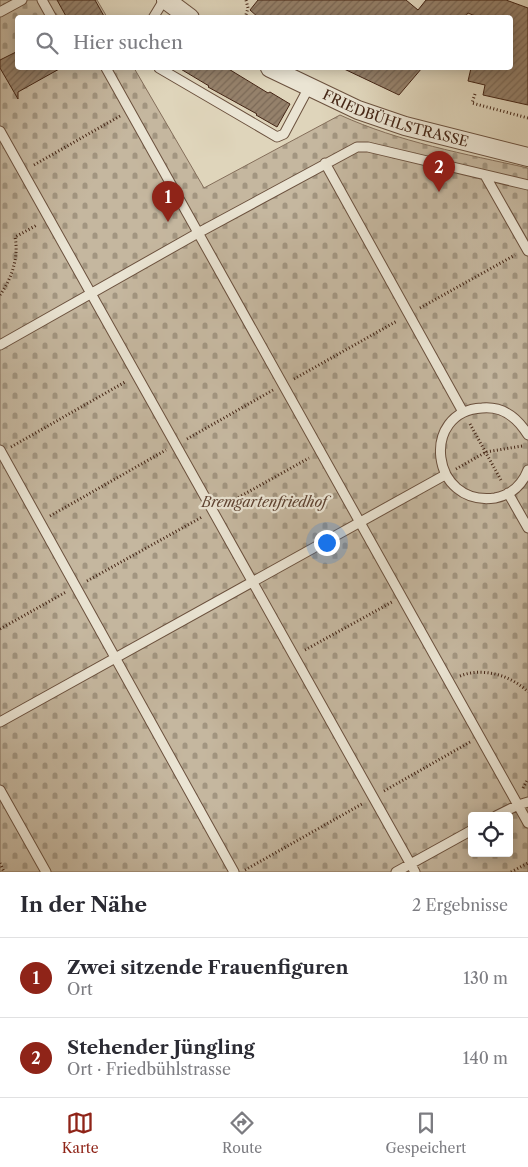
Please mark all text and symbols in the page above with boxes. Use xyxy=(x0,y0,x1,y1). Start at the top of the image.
search box xyxy=(15,15,513,70)
icon: search xyxy=(33,29,61,57)
text: Hier suchen xyxy=(73,31,183,54)
street label: FRIEDBÜHLSTRASSE xyxy=(320,85,471,151)
pin: 2 xyxy=(423,151,455,192)
pin: 1 xyxy=(152,181,184,222)
park label: Bremgartenfriedhof xyxy=(201,493,332,511)
your location xyxy=(314,530,340,556)
map controls xyxy=(468,812,513,857)
button: locate xyxy=(468,812,513,857)
text: In der Nähe xyxy=(20,892,147,917)
text: 2 Ergebnisse xyxy=(412,895,508,915)
text: Zwei sitzende Frauenfiguren xyxy=(67,956,348,979)
text: 1 xyxy=(32,968,40,988)
text: 130 m xyxy=(463,968,508,988)
text: Ort xyxy=(67,979,93,999)
text: Stehender Jüngling xyxy=(67,1036,255,1059)
text: 2 xyxy=(31,1048,41,1068)
text: 140 m xyxy=(463,1048,508,1068)
text: Ort · Friedbühlstrasse xyxy=(67,1059,231,1079)
tab: Karte xyxy=(62,1109,99,1157)
tab: Route xyxy=(222,1109,262,1157)
tab: Gespeichert xyxy=(386,1109,466,1157)

